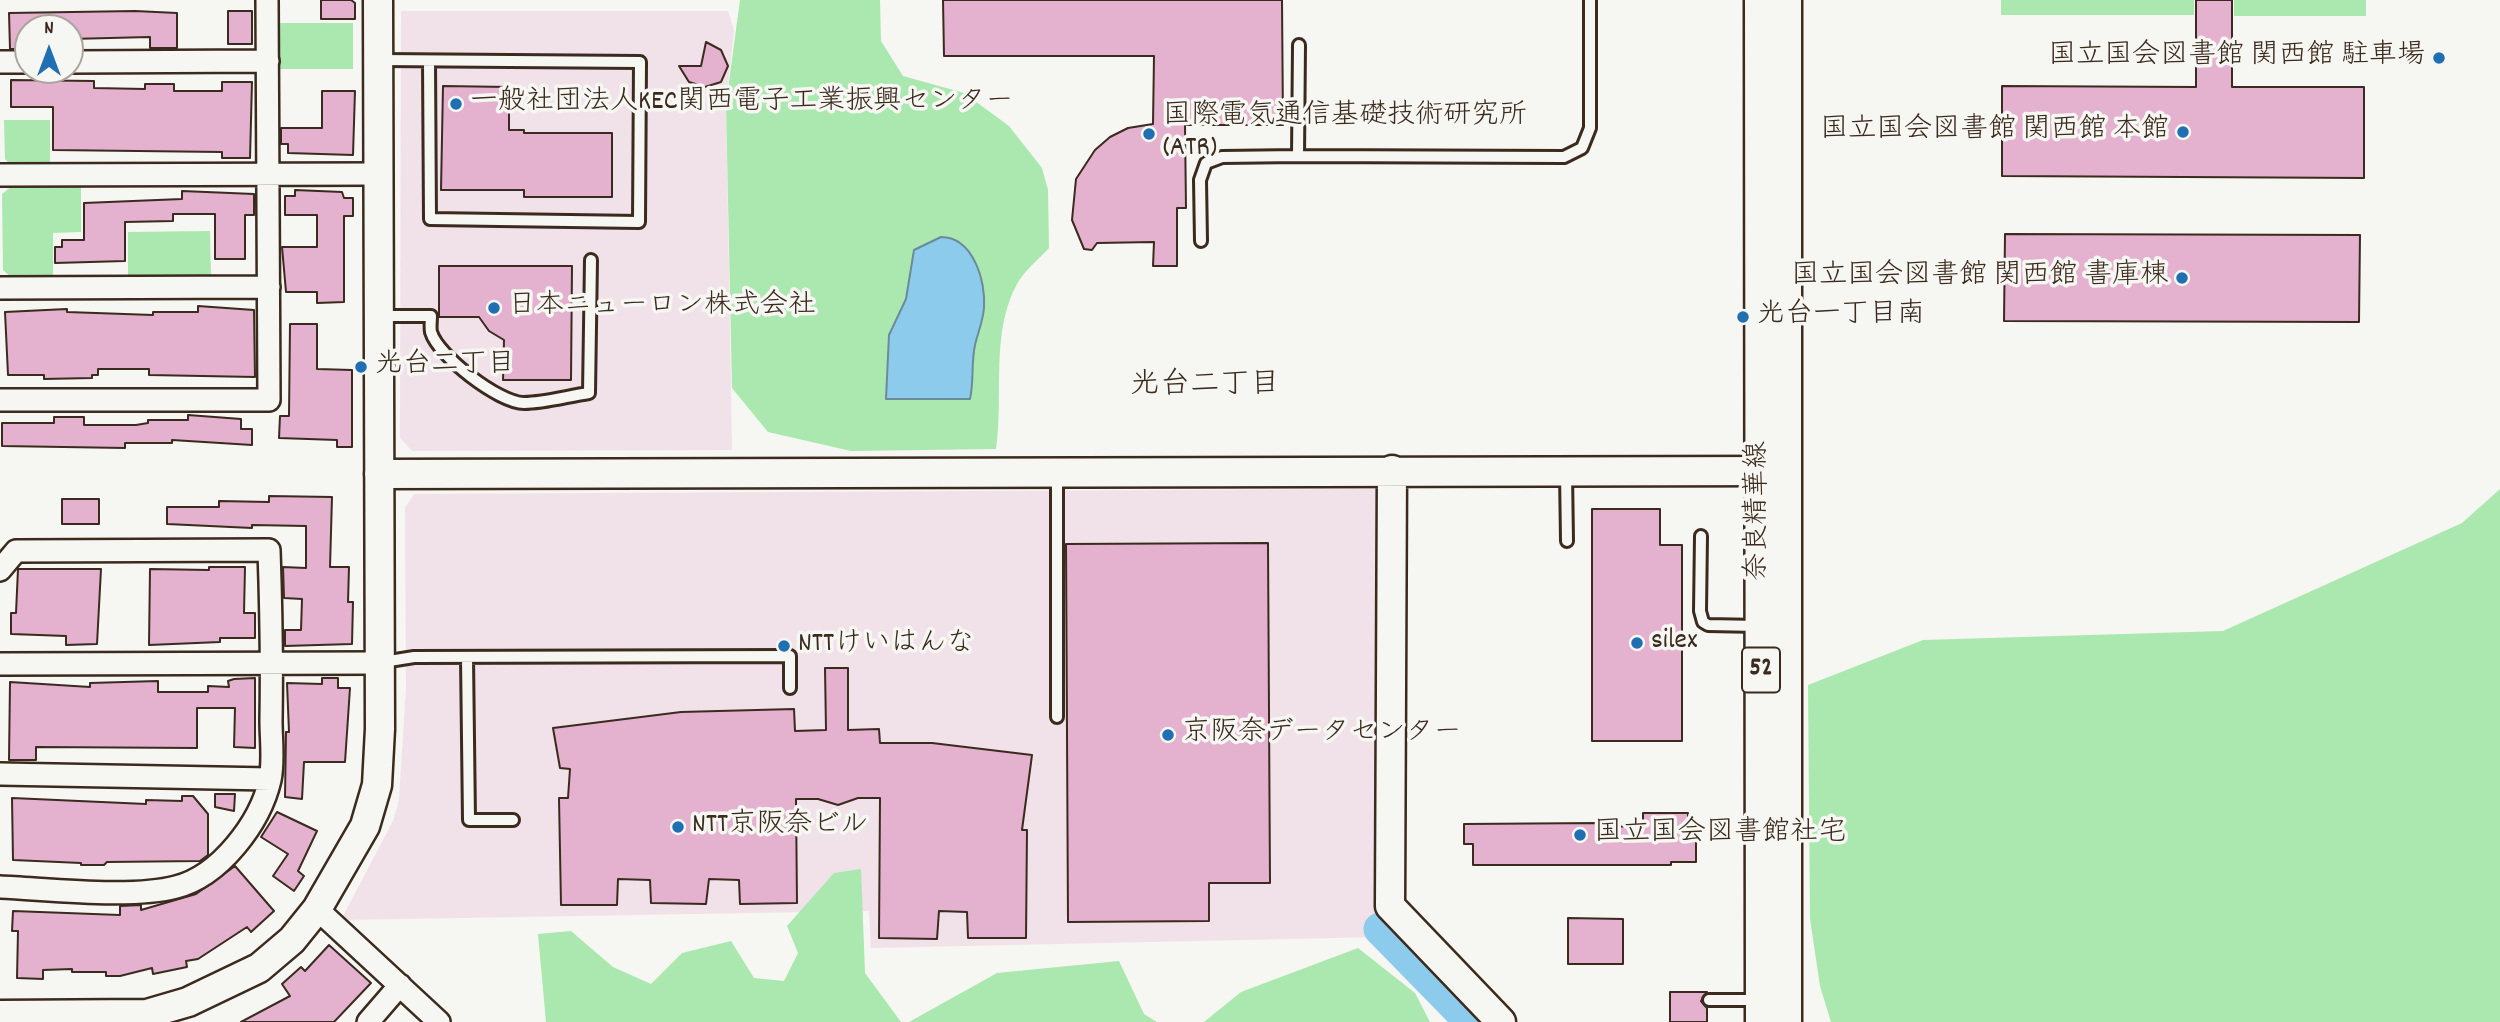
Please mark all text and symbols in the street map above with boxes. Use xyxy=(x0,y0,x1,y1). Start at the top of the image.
north arrow xyxy=(14,14,84,84)
text: N xyxy=(44,16,54,43)
place label: 国立国会図書館 関西館 駐車場 xyxy=(2048,41,2425,75)
marker: 国立国会図書館 関西館 駐車場 xyxy=(2431,50,2447,66)
place label: 一般社団法人KEC関西電子工業振興センター xyxy=(470,87,1013,121)
marker: 一般社団法人KEC関西電子工業振興センター xyxy=(448,96,464,112)
place label: 国際電気通信基礎技術研究所 (ATR) xyxy=(1163,101,1527,167)
place label: 国立国会図書館 関西館 本館 xyxy=(1820,115,2169,149)
marker: 国立国会図書館 関西館 本館 xyxy=(2175,124,2191,140)
marker: 国際電気通信基礎技術研究所 (ATR) xyxy=(1141,126,1157,142)
place label: 国立国会図書館 関西館 書庫棟 xyxy=(1791,261,2168,295)
marker: 国立国会図書館 関西館 書庫棟 xyxy=(2174,270,2190,286)
place label: 日本ニューロン株式会社 xyxy=(508,291,816,325)
marker: 日本ニューロン株式会社 xyxy=(486,300,502,316)
place label: 光台一丁目南 xyxy=(1757,300,1925,334)
marker: 光台一丁目南 xyxy=(1735,309,1751,325)
place label: 光台二丁目 xyxy=(375,350,515,384)
marker: 光台二丁目 xyxy=(353,359,369,375)
district label: 光台二丁目 xyxy=(1130,370,1280,406)
street label: 奈良精華線 xyxy=(1743,441,1777,581)
place label: silex xyxy=(1651,626,1697,660)
place label: NTTけいはんな xyxy=(798,629,974,663)
marker: silex xyxy=(1629,635,1645,651)
marker: NTTけいはんな xyxy=(776,638,792,654)
road number: 52 xyxy=(1742,648,1780,692)
place label: 京阪奈データセンター xyxy=(1182,718,1461,752)
marker: 京阪奈データセンター xyxy=(1160,727,1176,743)
place label: NTT京阪奈ビル xyxy=(692,810,868,844)
place label: 国立国会図書館社宅 xyxy=(1594,818,1846,852)
marker: NTT京阪奈ビル xyxy=(670,819,686,835)
marker: 国立国会図書館社宅 xyxy=(1572,827,1588,843)

